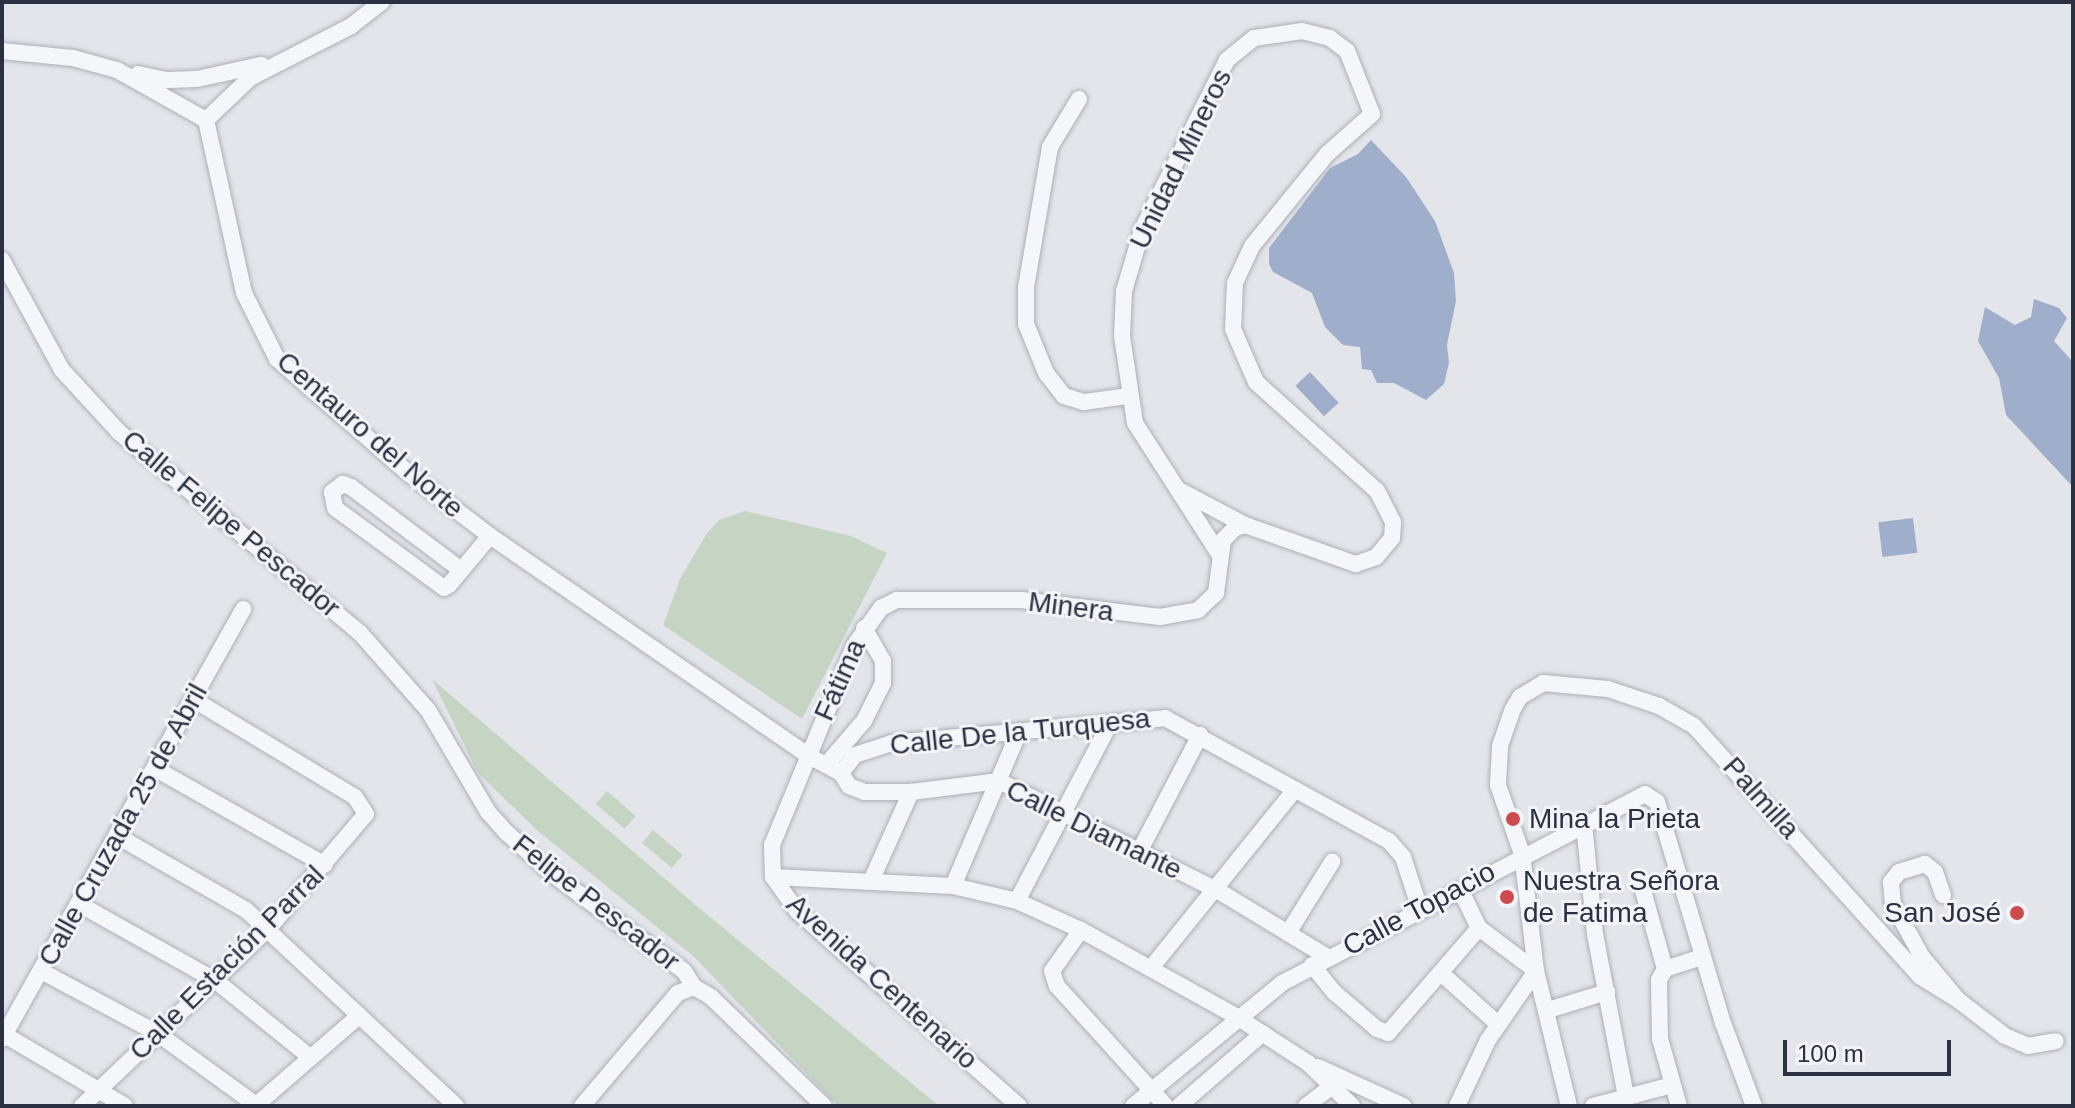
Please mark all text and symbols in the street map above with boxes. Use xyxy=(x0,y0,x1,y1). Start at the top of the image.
street label: Unidad Mineros xyxy=(1123,64,1239,254)
street label: Centauro del Norte xyxy=(270,345,470,525)
street label: Calle Felipe Pescador xyxy=(115,423,347,625)
street label: Minera xyxy=(1026,585,1116,629)
street label: Fátima xyxy=(807,634,873,726)
street label: Calle Cruzada 25 de Abril xyxy=(31,677,215,973)
street label: Calle De la Turquesa xyxy=(888,702,1152,762)
street label: Palmilla xyxy=(1716,750,1806,846)
street label: Calle Diamante xyxy=(1001,773,1187,887)
place label: Mina la Prieta xyxy=(1529,802,1700,836)
marker: Mina la Prieta xyxy=(1504,810,1522,828)
street label: Felipe Pescador xyxy=(506,827,686,979)
street label: Calle Topacio xyxy=(1337,855,1501,963)
street label: Calle Estación Parral xyxy=(123,859,331,1067)
place label: Nuestra Señora de Fatima xyxy=(1523,864,1719,930)
street label: Avenida Centenario xyxy=(780,887,984,1077)
marker: Nuestra Señora de Fatima xyxy=(1498,888,1516,906)
place label: San José xyxy=(1884,896,2001,930)
marker: San José xyxy=(2008,904,2026,922)
scale bar xyxy=(1787,1024,1955,1074)
text: 100 m xyxy=(1797,1040,1864,1067)

